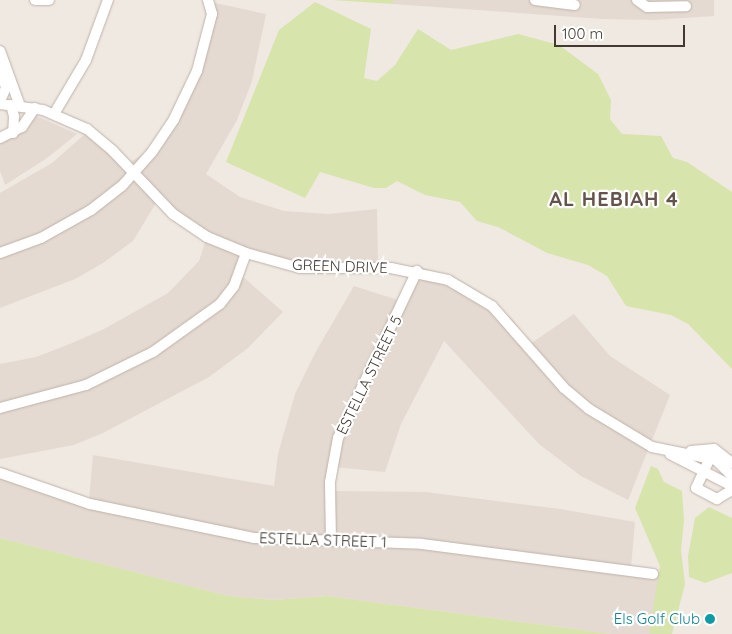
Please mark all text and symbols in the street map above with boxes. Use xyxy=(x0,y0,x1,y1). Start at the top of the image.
scale bar xyxy=(557,15,688,47)
text: 100 m xyxy=(562,24,603,43)
district label: AL HEBIAH 4 xyxy=(548,186,680,210)
street label: GREEN DRIVE xyxy=(292,255,388,277)
street label: ESTELLA STREET 5 xyxy=(332,313,406,437)
street label: ESTELLA STREET 1 xyxy=(259,529,387,551)
place label: Els Golf Club xyxy=(614,610,700,628)
marker: Els Golf Club xyxy=(704,613,716,625)

